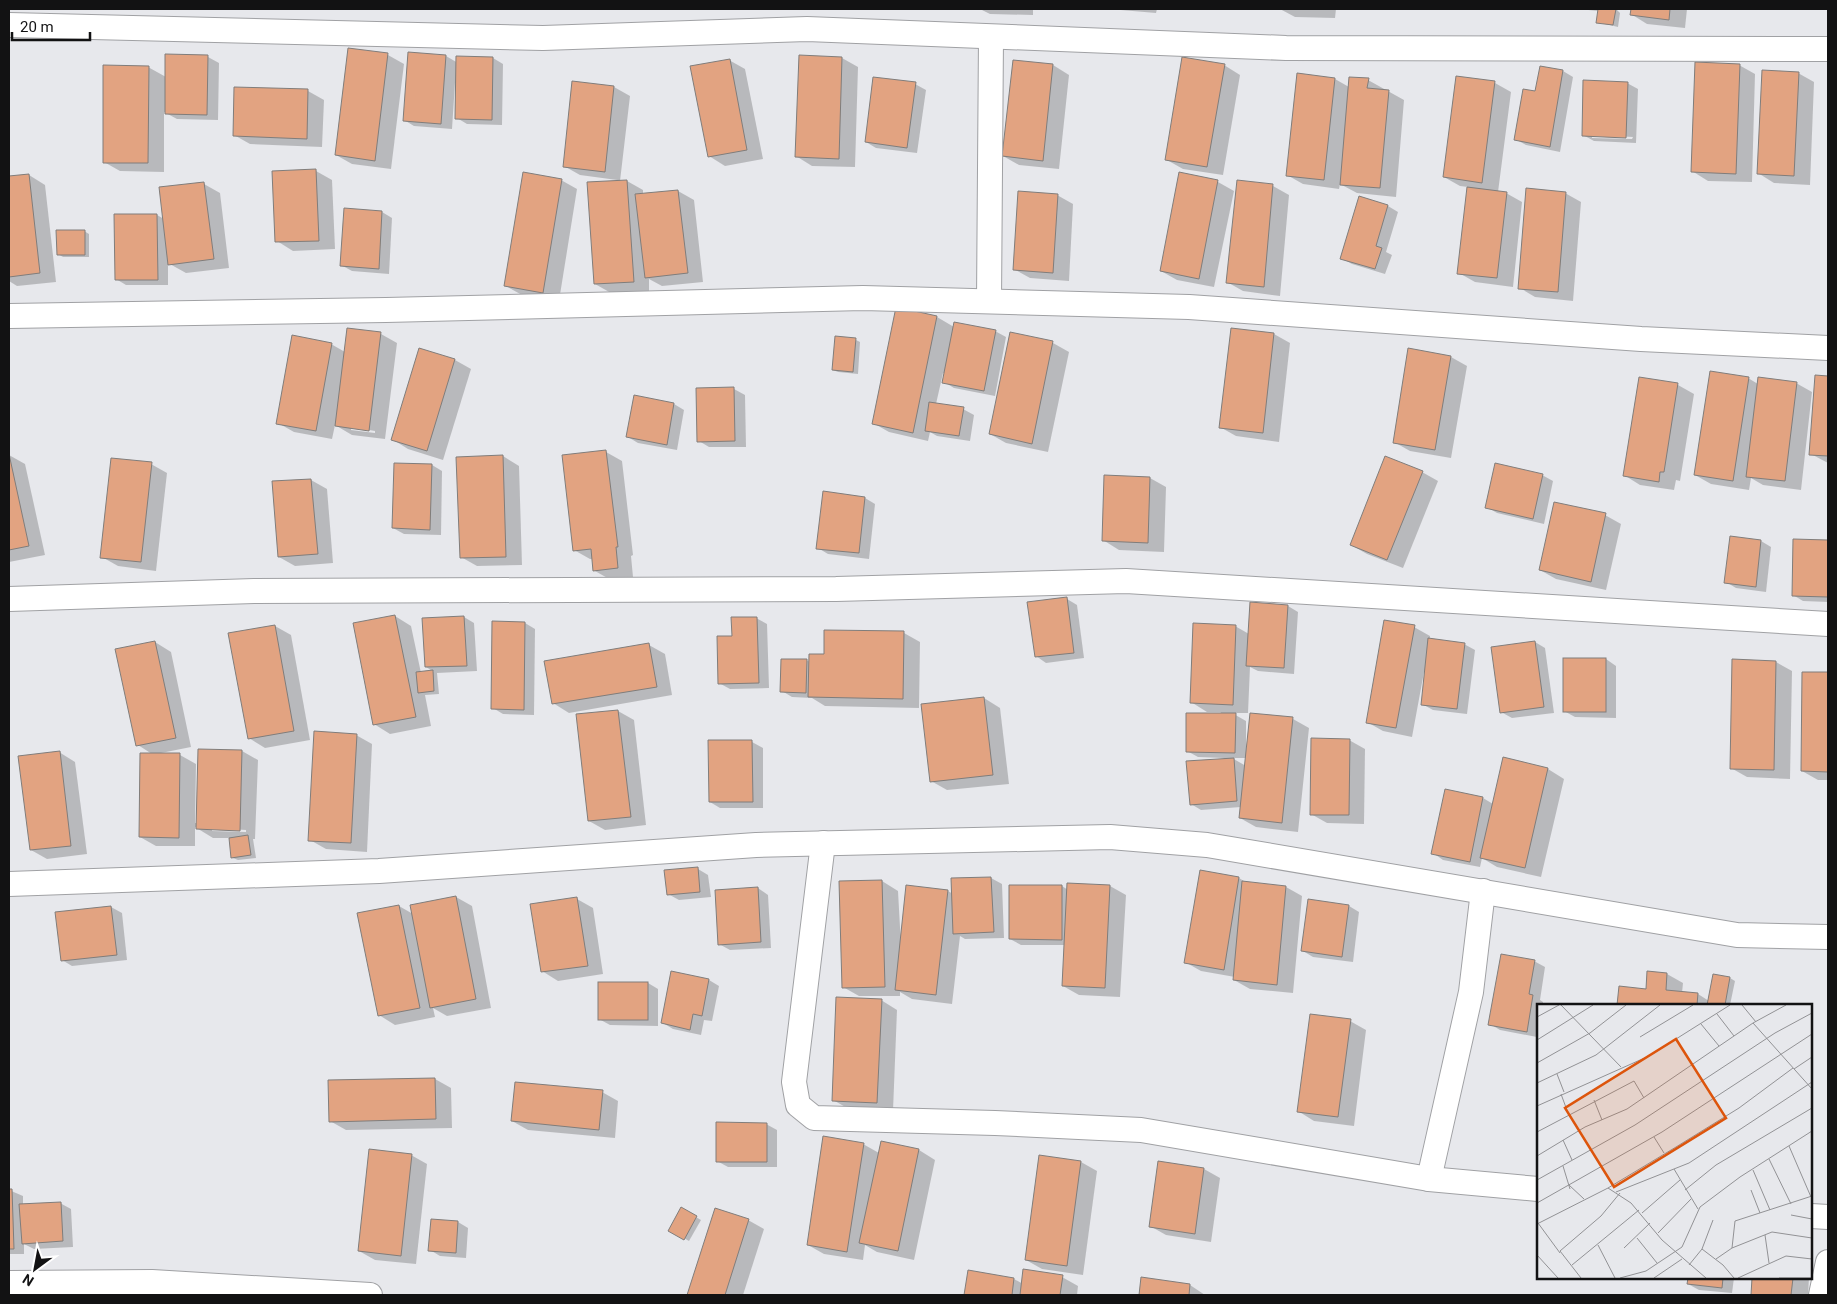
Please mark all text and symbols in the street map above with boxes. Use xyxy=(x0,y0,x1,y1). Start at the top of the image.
scale bar xyxy=(12,10,90,42)
text: 20 m xyxy=(20,18,54,36)
inset map xyxy=(1537,1004,1812,1279)
north arrow xyxy=(10,1244,60,1294)
text: N xyxy=(20,1271,37,1289)

